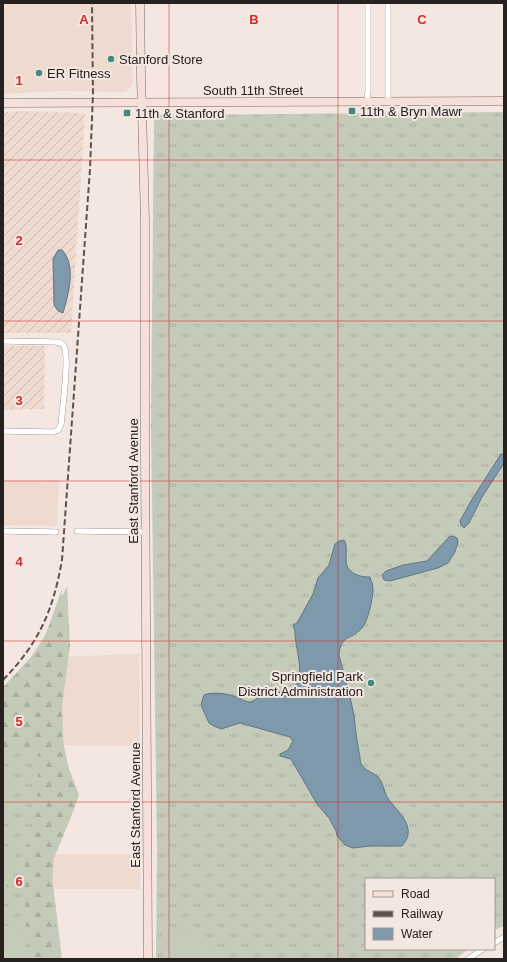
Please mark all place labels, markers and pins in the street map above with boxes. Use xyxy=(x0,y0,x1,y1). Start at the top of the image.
place label: Stanford Store xyxy=(119,52,203,67)
marker: Stanford Store xyxy=(106,54,116,64)
place label: ER Fitness xyxy=(47,66,111,81)
marker: ER Fitness xyxy=(34,68,44,78)
place label: 11th & Bryn Mawr xyxy=(360,104,463,119)
place label: 11th & Stanford xyxy=(135,106,224,121)
marker: 11th & Bryn Mawr xyxy=(347,106,357,116)
marker: 11th & Stanford xyxy=(122,108,132,118)
place label: Springfield Park District Administration xyxy=(238,669,363,699)
marker: Springfield Park District Administration xyxy=(366,678,376,688)

